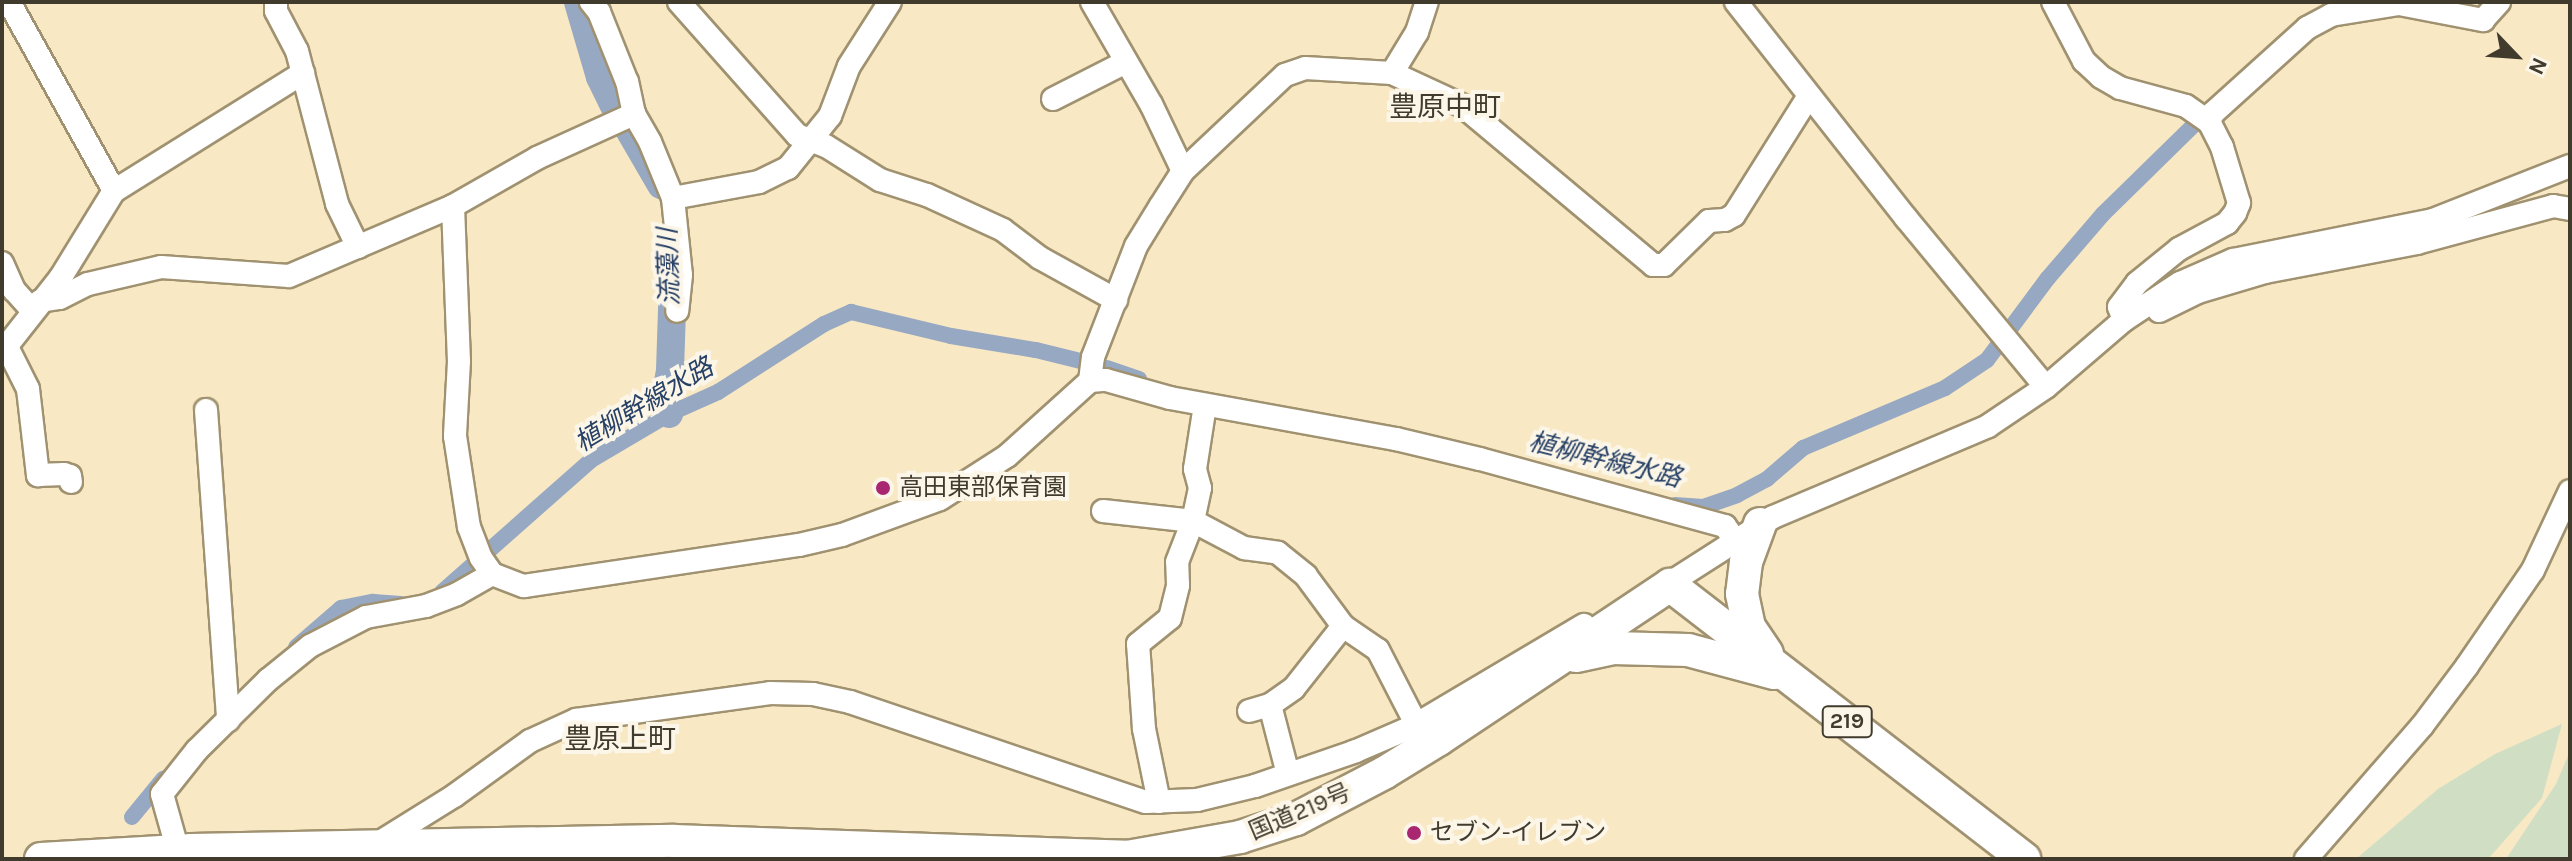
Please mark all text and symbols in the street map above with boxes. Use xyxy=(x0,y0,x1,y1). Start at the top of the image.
north arrow xyxy=(2476,16,2556,96)
text: N xyxy=(2523,53,2553,79)
district label: 豊原中町 xyxy=(1389,90,1501,124)
water label: 流藻川 xyxy=(652,227,686,307)
water label: 植柳幹線水路 xyxy=(569,351,719,459)
water label: 植柳幹線水路 xyxy=(1526,426,1684,494)
place label: 高田東部保育園 xyxy=(899,474,1067,502)
marker: 高田東部保育園 xyxy=(874,479,892,497)
road number: 219 xyxy=(1821,704,1873,740)
district label: 豊原上町 xyxy=(564,722,676,756)
street label: 国道219号 xyxy=(1245,778,1355,846)
place label: セブン-イレブン xyxy=(1430,819,1606,847)
marker: セブン-イレブン xyxy=(1405,824,1423,842)

